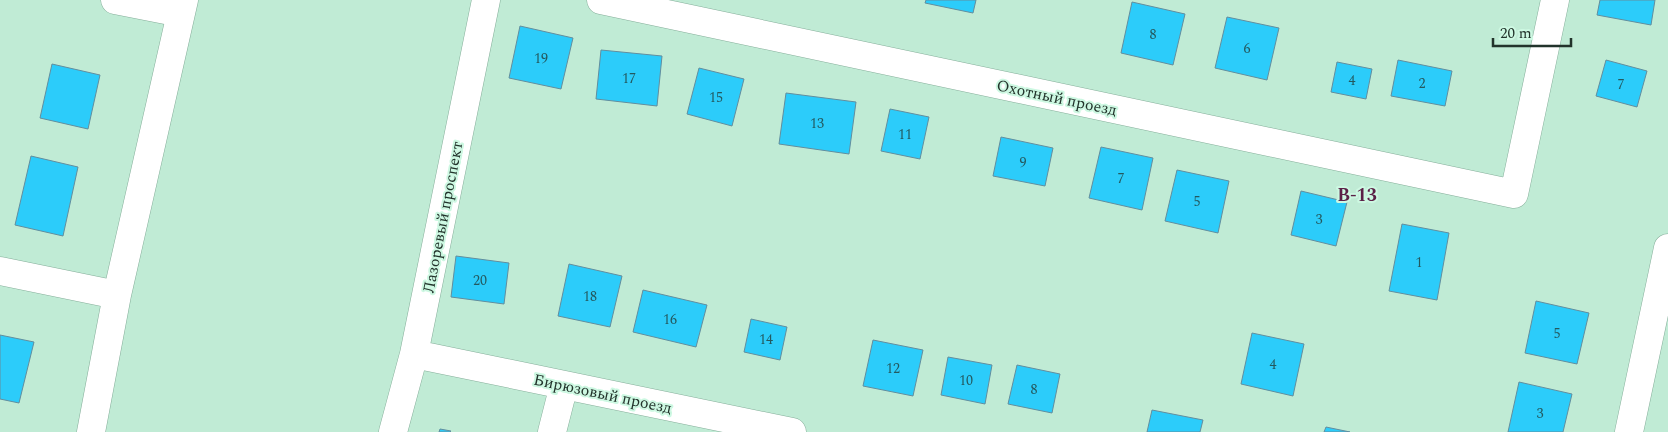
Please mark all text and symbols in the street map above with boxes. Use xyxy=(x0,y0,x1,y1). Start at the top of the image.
scale bar xyxy=(1493,15,1570,47)
text: 20 m xyxy=(1500,22,1532,45)
house number: 8 xyxy=(1150,24,1157,45)
house number: 6 xyxy=(1244,38,1251,59)
house number: 19 xyxy=(534,48,548,69)
house number: 17 xyxy=(622,68,636,89)
house number: 4 xyxy=(1349,70,1356,91)
street label: Охотный проезд xyxy=(994,73,1119,122)
house number: 2 xyxy=(1419,73,1426,94)
house number: 7 xyxy=(1618,74,1625,95)
house number: 15 xyxy=(709,87,723,108)
house number: 13 xyxy=(810,113,824,134)
house number: 11 xyxy=(898,124,912,145)
street label: Лазоревый проспект xyxy=(416,139,469,295)
house number: 9 xyxy=(1020,152,1027,173)
house number: 7 xyxy=(1118,168,1125,189)
district label: В-13 xyxy=(1337,182,1377,209)
house number: 5 xyxy=(1194,191,1201,212)
house number: 3 xyxy=(1316,209,1323,230)
house number: 1 xyxy=(1416,252,1423,273)
house number: 20 xyxy=(473,270,487,291)
house number: 18 xyxy=(583,286,597,307)
house number: 16 xyxy=(663,309,677,330)
house number: 5 xyxy=(1554,323,1561,344)
house number: 14 xyxy=(759,329,773,350)
house number: 4 xyxy=(1270,354,1277,375)
house number: 12 xyxy=(886,358,900,379)
street label: Бирюзовый проезд xyxy=(531,368,674,420)
house number: 10 xyxy=(959,370,973,391)
house number: 8 xyxy=(1031,379,1038,400)
house number: 3 xyxy=(1537,403,1544,424)

